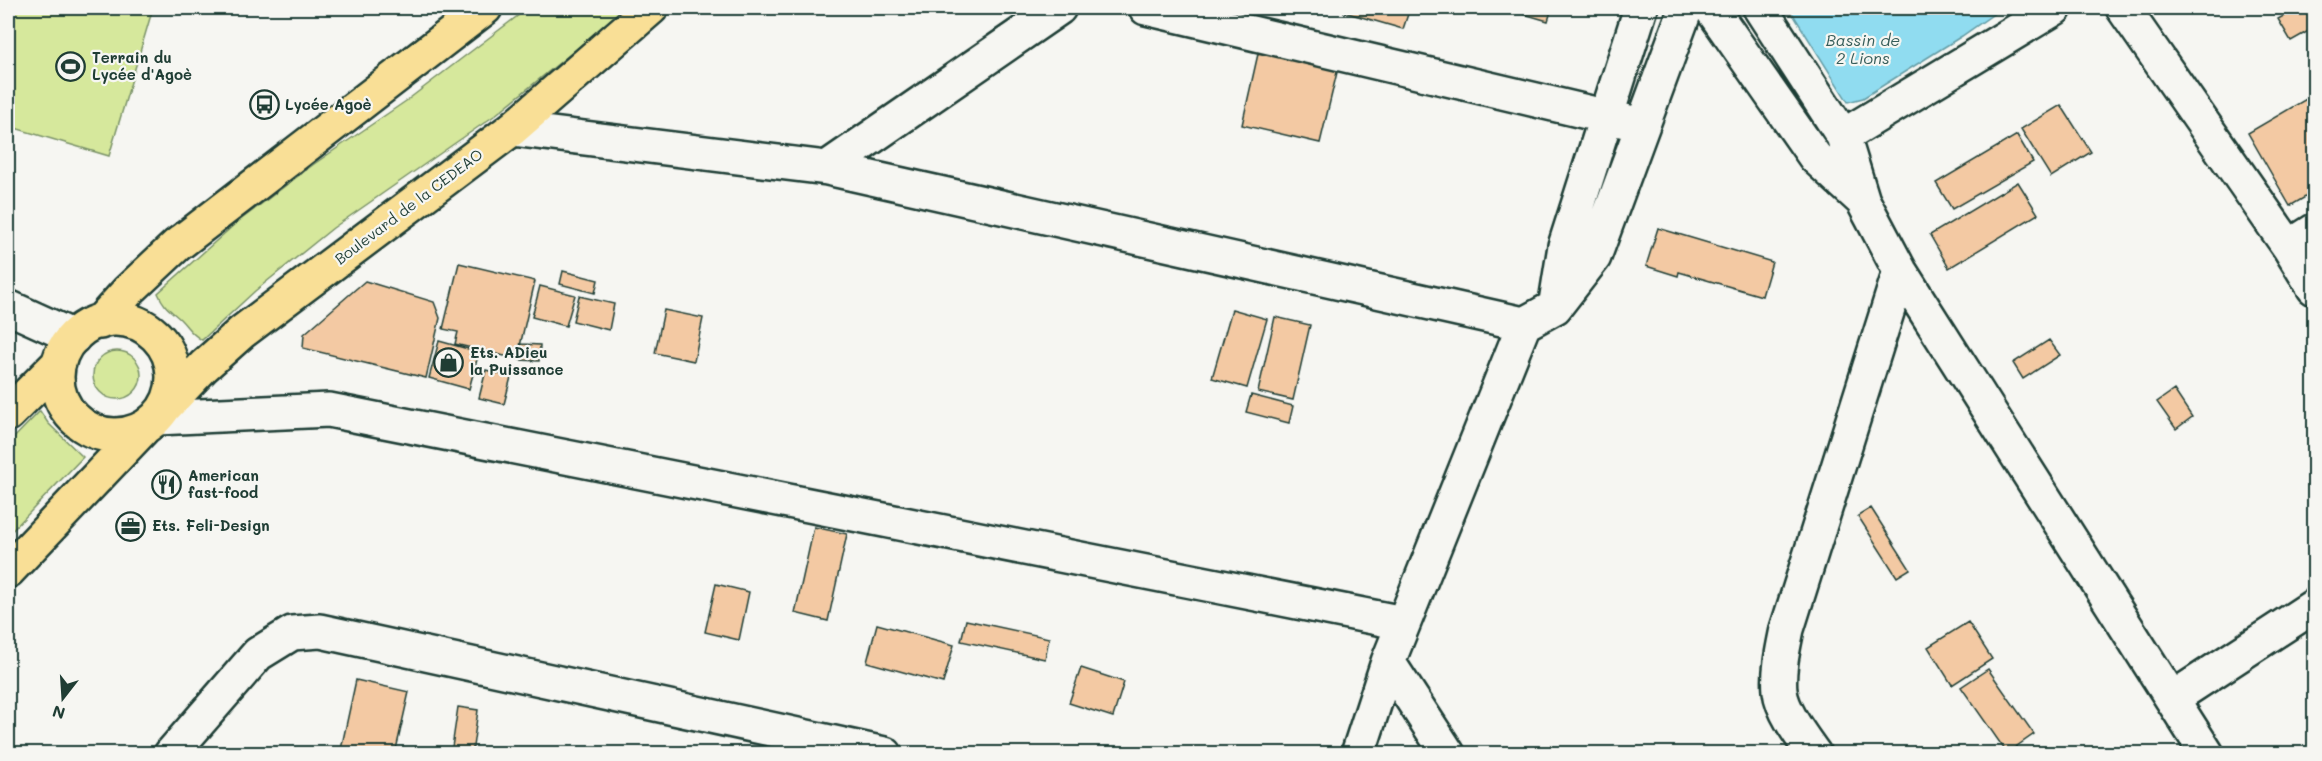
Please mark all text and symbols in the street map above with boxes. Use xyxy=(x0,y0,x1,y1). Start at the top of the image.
water label: Bassin de 2 Lions xyxy=(1826,29,1900,68)
place label: Terrain du Lycée d'Agoè xyxy=(92,47,192,84)
sports icon: Terrain du Lycée d'Agoè xyxy=(55,51,87,83)
bus stop icon: Lycée Agoè xyxy=(248,89,280,121)
place label: Lycée Agoè xyxy=(285,94,372,114)
street label: Boulevard de la CEDEAO xyxy=(330,144,487,269)
place label: Ets. ADieu la Puissance xyxy=(470,342,563,379)
shop icon: Ets. ADieu la Puissance xyxy=(433,346,465,378)
place label: American fast-food xyxy=(188,465,259,502)
restaurant icon: American fast-food xyxy=(151,469,183,501)
office icon: Ets. Feli-Design xyxy=(115,510,147,542)
place label: Ets. Feli-Design xyxy=(152,515,270,535)
north arrow xyxy=(33,668,93,728)
text: N xyxy=(50,701,67,725)

